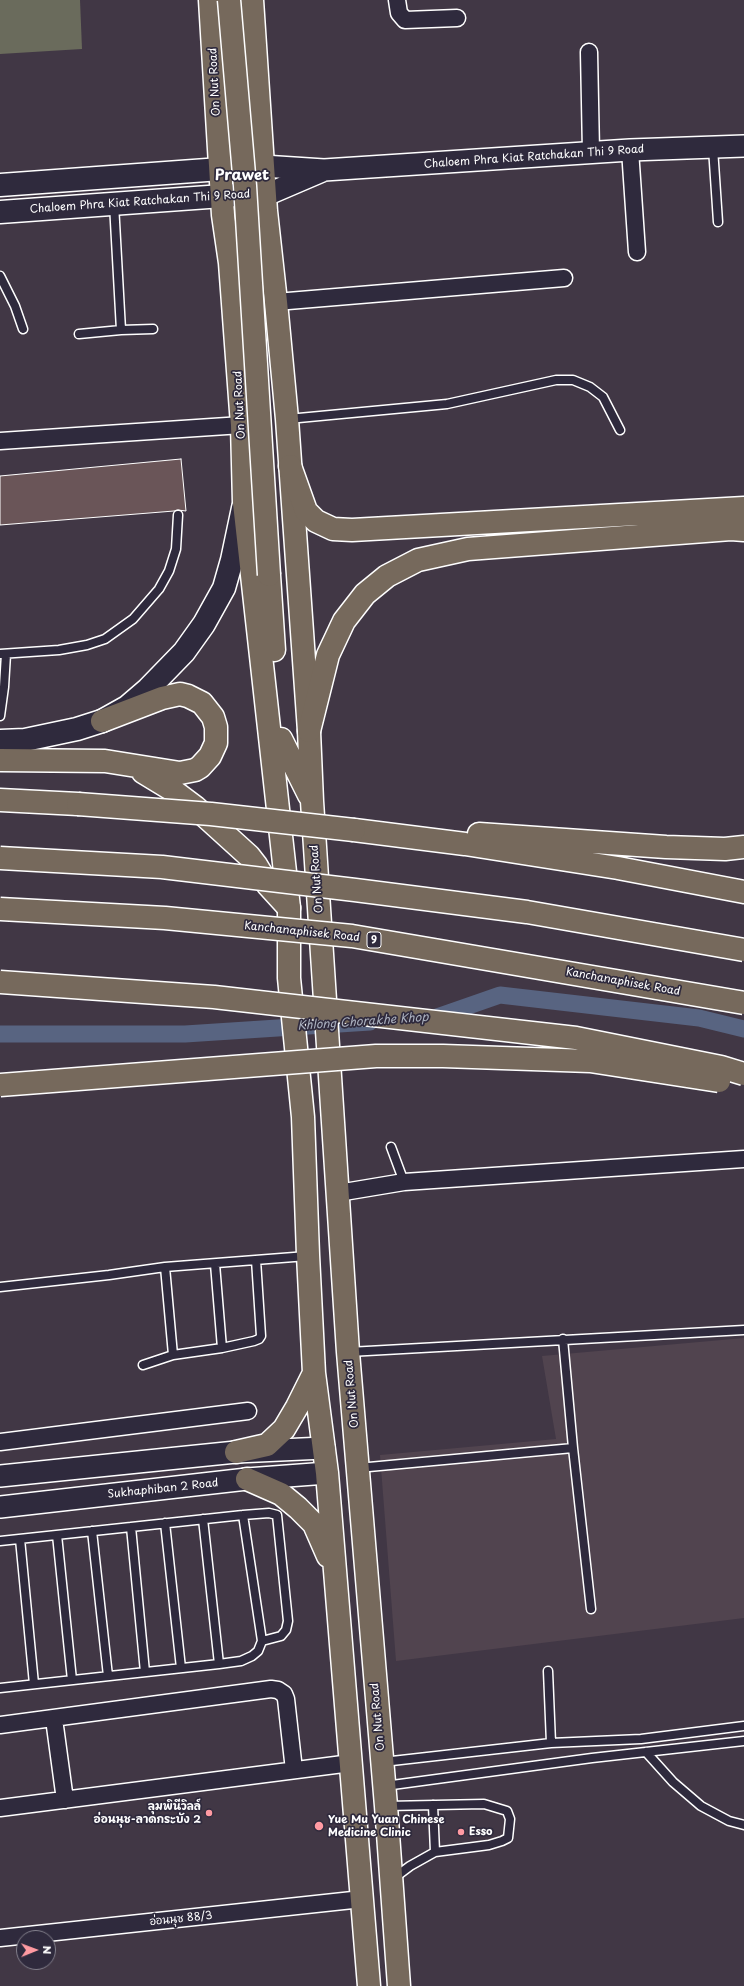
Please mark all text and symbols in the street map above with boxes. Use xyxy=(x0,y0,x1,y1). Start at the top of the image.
street label: On Nut Road xyxy=(207,48,223,116)
street label: Chaloem Phra Kiat Ratchakan Thi 9 Road xyxy=(423,143,645,171)
district label: Prawet xyxy=(215,167,269,185)
street label: Chaloem Phra Kiat Ratchakan Thi 9 Road xyxy=(29,188,251,216)
street label: On Nut Road xyxy=(232,371,248,439)
street label: On Nut Road xyxy=(308,844,326,914)
street label: Kanchanaphisek Road xyxy=(244,919,360,945)
road number: 9 xyxy=(367,932,381,948)
street label: Kanchanaphisek Road xyxy=(565,965,681,999)
water label: Khlong Chorakhe Khop xyxy=(297,1010,429,1034)
street label: On Nut Road xyxy=(342,1359,362,1429)
street label: Sukhaphiban 2 Road xyxy=(107,1477,219,1501)
street label: On Nut Road xyxy=(368,1682,388,1752)
place label: ลุมพินีวิลล์ อ่อนนุช-ลาดกระบัง 2 xyxy=(94,1800,201,1826)
marker: ลุมพินีวิลล์ อ่อนนุช-ลาดกระบัง 2 xyxy=(204,1808,214,1818)
place label: Yue Mu Yuan Chinese Medicine Clinic xyxy=(328,1813,445,1839)
marker: Yue Mu Yuan Chinese Medicine Clinic xyxy=(313,1820,325,1832)
place label: Esso xyxy=(469,1825,493,1839)
marker: Esso xyxy=(456,1827,466,1837)
street label: อ่อนนุช 88/3 xyxy=(149,1909,213,1929)
north arrow xyxy=(16,1930,56,1970)
text: N xyxy=(39,1945,56,1954)

